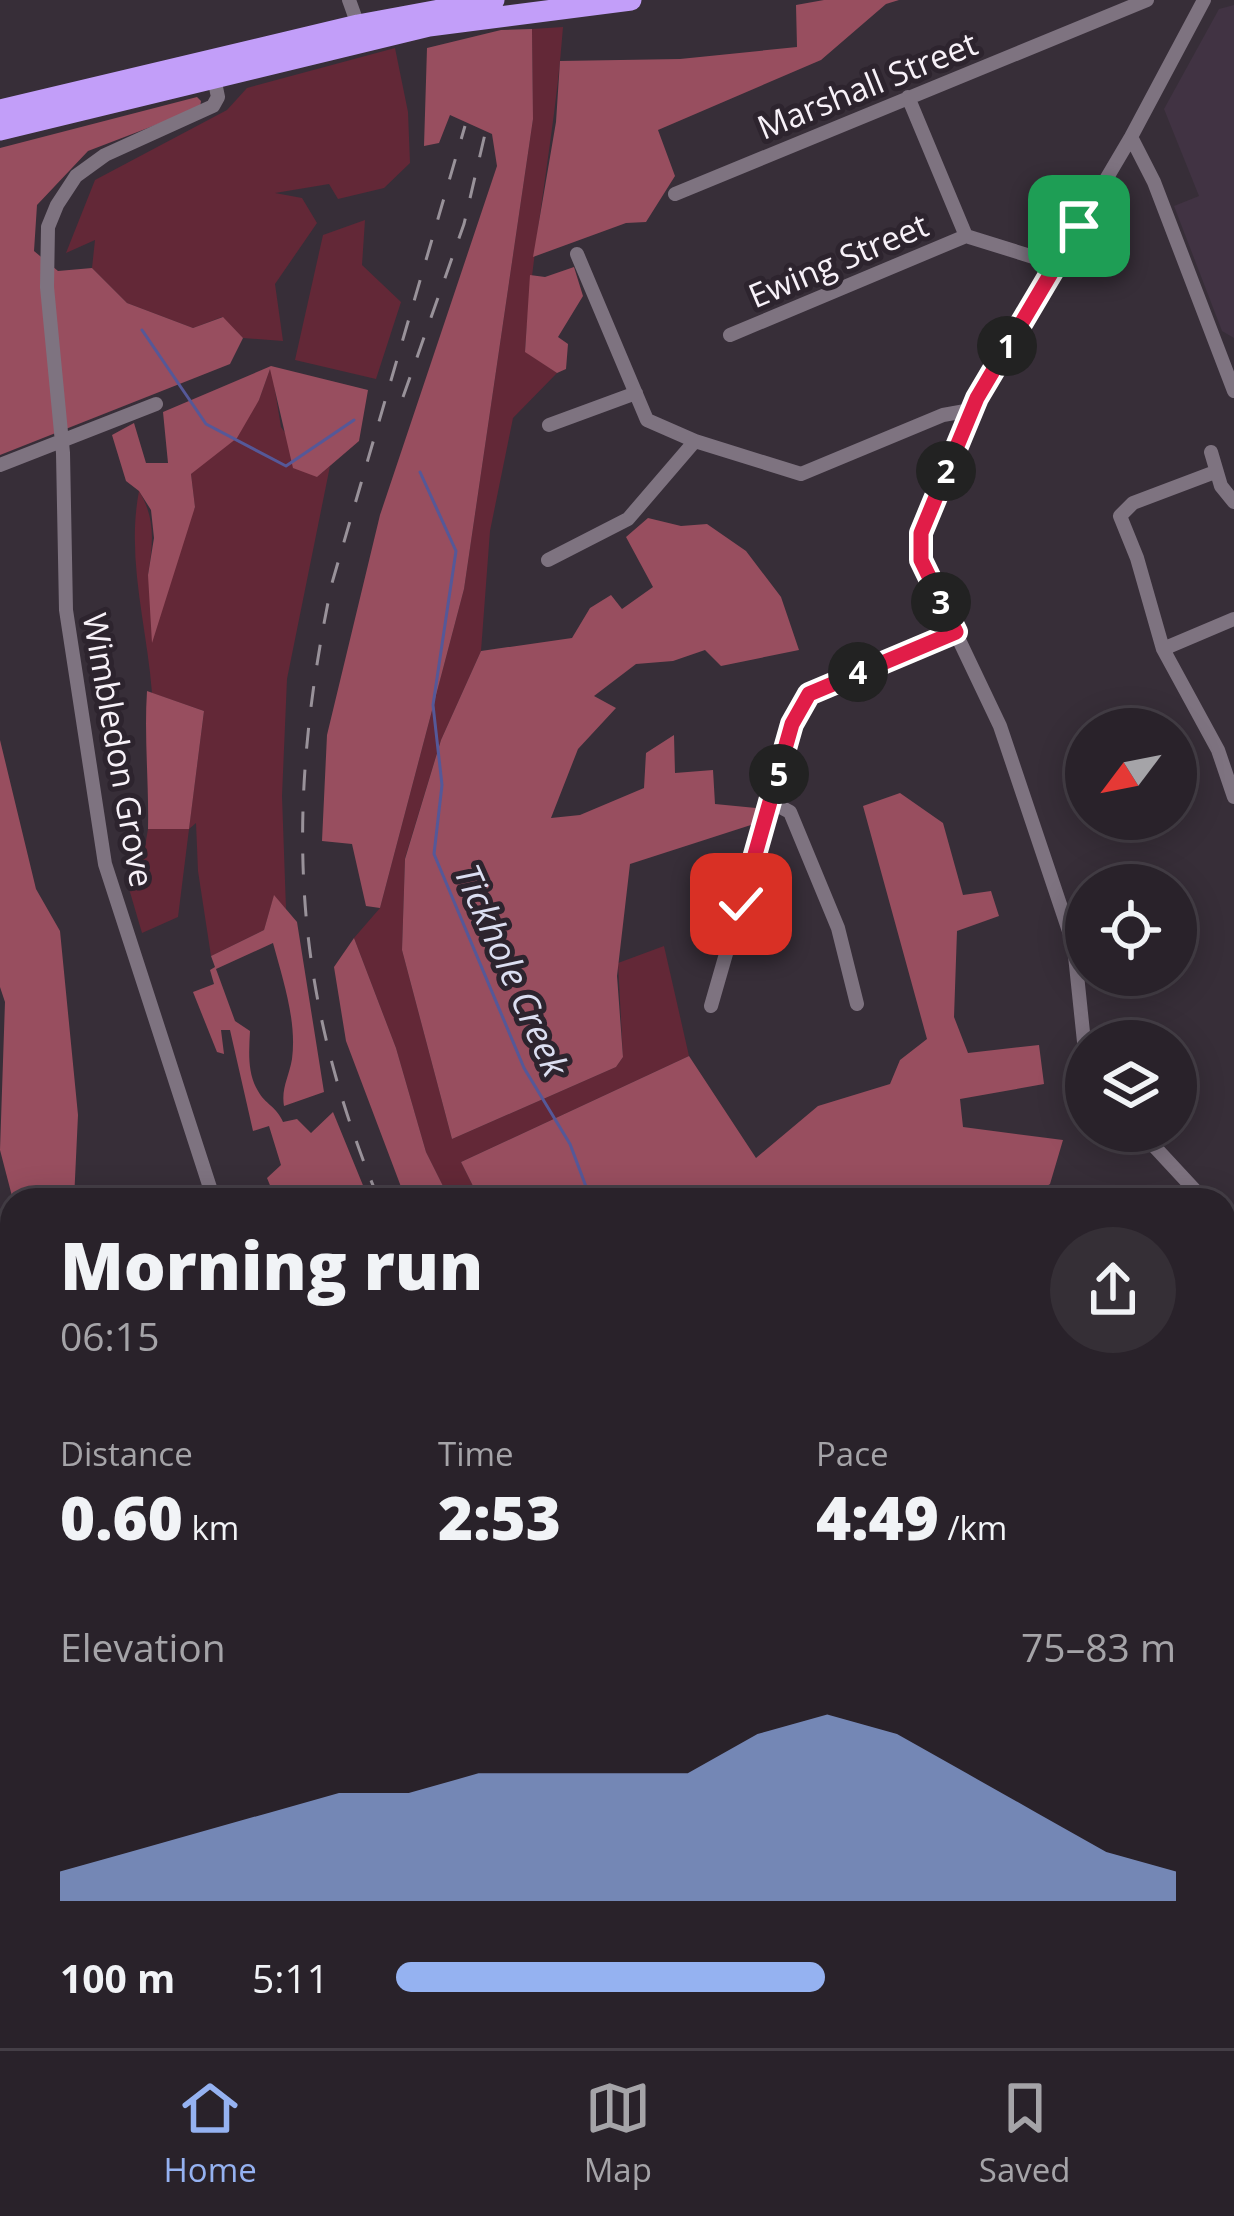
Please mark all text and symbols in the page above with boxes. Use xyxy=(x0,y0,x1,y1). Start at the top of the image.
street label: Marshall Street xyxy=(750,20,984,150)
pin xyxy=(1028,175,1130,277)
icon: arrive xyxy=(1046,193,1112,259)
street label: Ewing Street xyxy=(741,202,935,318)
pin: 1 xyxy=(977,316,1037,376)
text: 1 xyxy=(998,323,1016,368)
pin: 2 xyxy=(916,441,976,501)
text: 2 xyxy=(937,448,955,493)
pin: 3 xyxy=(911,572,971,632)
text: 3 xyxy=(932,579,950,624)
street label: Wimbledon Grove xyxy=(73,609,165,891)
pin: 4 xyxy=(828,642,888,702)
text: 4 xyxy=(849,649,867,694)
north arrow xyxy=(1065,708,1197,840)
map controls xyxy=(1065,708,1197,1152)
pin: 5 xyxy=(749,744,809,804)
text: 5 xyxy=(770,751,788,796)
pin xyxy=(690,853,792,955)
water label: Tickhole Creek xyxy=(443,856,581,1085)
button: locate xyxy=(1065,864,1197,996)
icon: check xyxy=(708,871,774,937)
button: layers xyxy=(1065,1020,1197,1152)
text: Morning run xyxy=(60,1219,483,1309)
button: share xyxy=(1050,1227,1176,1353)
text: 06:15 xyxy=(60,1309,159,1362)
text: Distance xyxy=(60,1431,193,1476)
text: Time xyxy=(438,1431,514,1476)
text: Pace xyxy=(816,1431,889,1476)
text: 0.60 xyxy=(60,1476,183,1558)
text: 2:53 xyxy=(438,1476,561,1558)
text: 4:49 xyxy=(816,1476,939,1558)
text: km xyxy=(183,1505,239,1550)
text: /km xyxy=(939,1505,1007,1550)
text: Elevation xyxy=(60,1620,226,1673)
text: 75–83 m xyxy=(1021,1620,1176,1673)
text: 100 m xyxy=(60,1951,175,2004)
text: 5:11 xyxy=(252,1951,329,2004)
tab: Home xyxy=(163,2075,257,2192)
tab: Map xyxy=(584,2075,652,2192)
tab: Saved xyxy=(979,2075,1071,2192)

